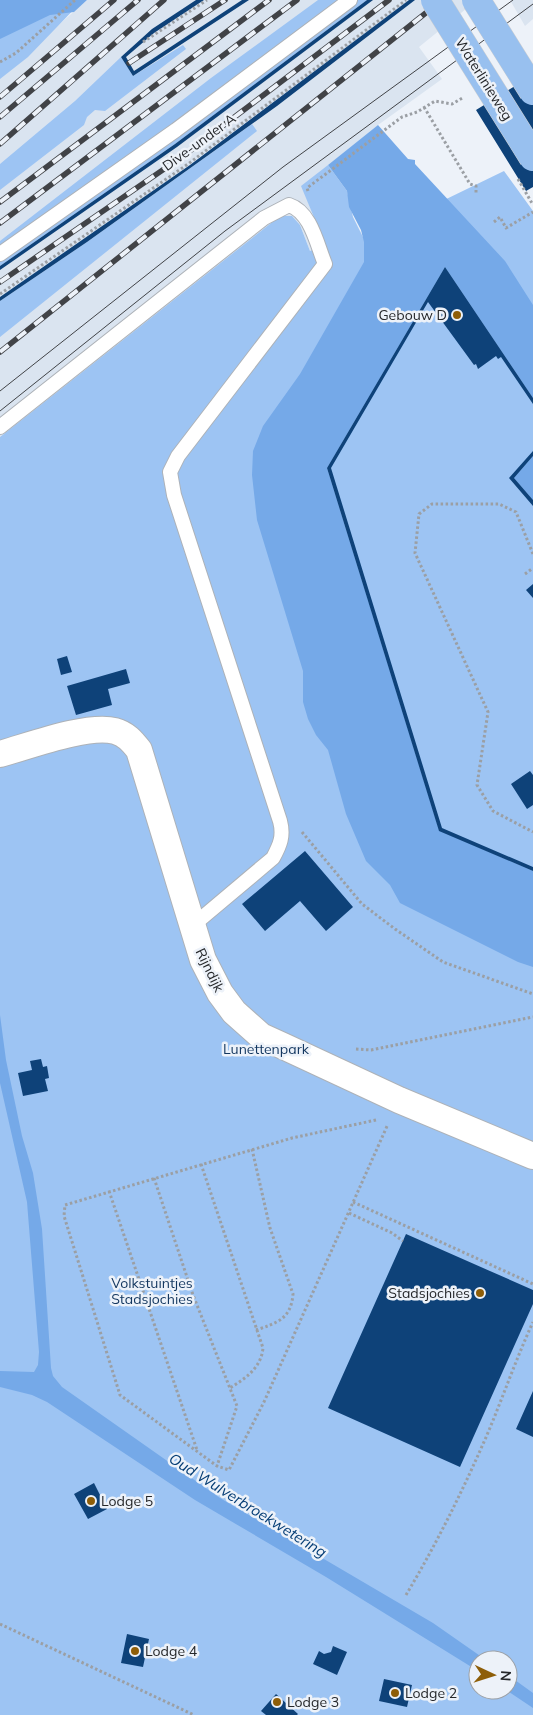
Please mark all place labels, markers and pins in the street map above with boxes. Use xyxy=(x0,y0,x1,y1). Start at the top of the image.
place label: Gebouw D xyxy=(378,306,447,324)
marker: Gebouw D xyxy=(451,309,463,321)
place label: Stadsjochies xyxy=(388,1284,470,1302)
marker: Stadsjochies xyxy=(474,1287,486,1299)
place label: Lodge 5 xyxy=(101,1492,153,1510)
marker: Lodge 5 xyxy=(85,1495,97,1507)
place label: Lodge 4 xyxy=(145,1642,198,1660)
marker: Lodge 4 xyxy=(129,1645,141,1657)
place label: Lodge 2 xyxy=(405,1684,457,1702)
marker: Lodge 2 xyxy=(389,1687,401,1699)
place label: Lodge 3 xyxy=(287,1693,339,1711)
marker: Lodge 3 xyxy=(271,1696,283,1708)

